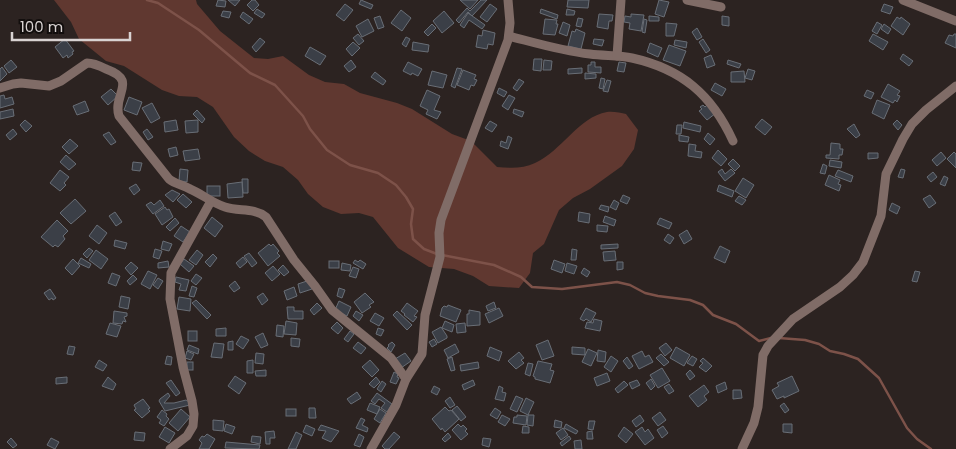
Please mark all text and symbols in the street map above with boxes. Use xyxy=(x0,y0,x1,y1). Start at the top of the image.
scale bar xyxy=(12,10,130,42)
text: 100 m xyxy=(20,16,63,37)

